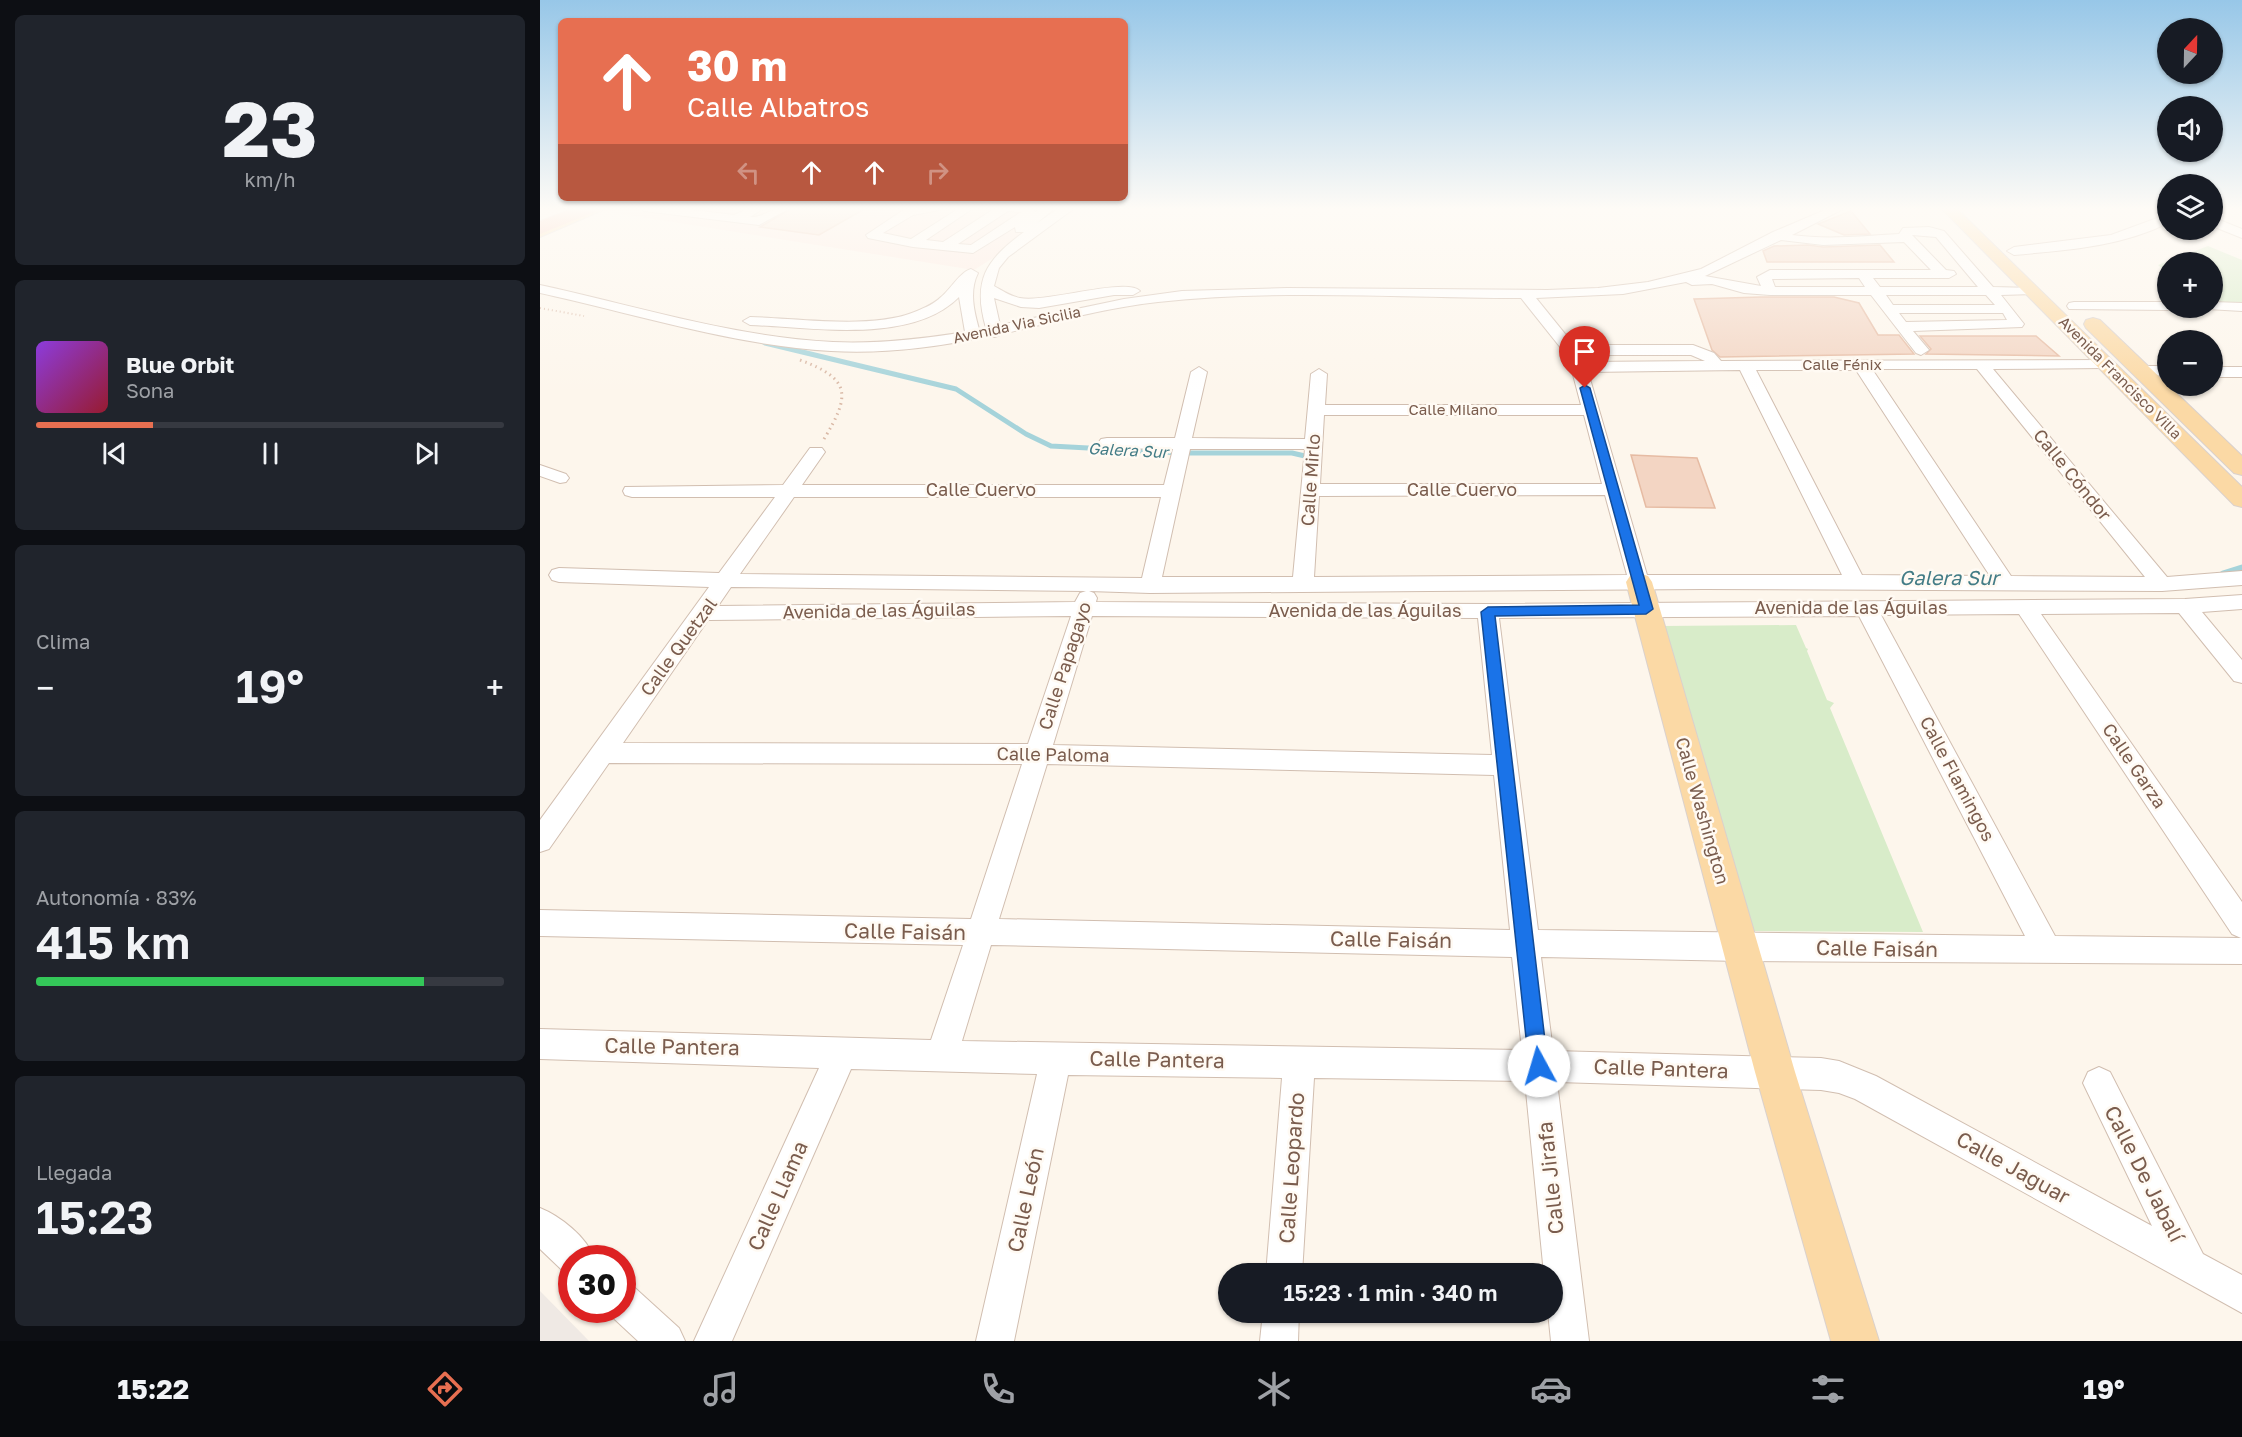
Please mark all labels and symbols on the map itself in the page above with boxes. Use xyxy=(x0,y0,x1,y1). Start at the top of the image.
north arrow xyxy=(2157,18,2223,84)
street label: Avenida Via Sicilia xyxy=(951,302,1082,346)
street label: Avenida Francisco Villa xyxy=(2056,312,2186,442)
pin xyxy=(1559,326,1610,388)
street label: Calle Fénix xyxy=(1802,355,1882,373)
street label: Calle Milano xyxy=(1409,400,1498,418)
street label: Calle Cóndor xyxy=(2029,424,2116,525)
street label: Calle Mirlo xyxy=(1296,433,1324,527)
water label: Galera Sur xyxy=(1088,438,1171,462)
street label: Calle Cuervo xyxy=(926,478,1036,500)
street label: Calle Cuervo xyxy=(1407,478,1517,500)
water label: Galera Sur xyxy=(1899,565,2002,589)
street label: Calle Quetzal xyxy=(635,593,721,700)
street label: Avenida de las Águilas xyxy=(1755,596,1947,618)
street label: Avenida de las Águilas xyxy=(782,597,976,623)
street label: Calle Papagayo xyxy=(1033,599,1095,732)
street label: Avenida de las Águilas xyxy=(1269,599,1461,621)
street label: Calle Flamingos xyxy=(1916,712,2000,845)
street label: Calle Garza xyxy=(2098,719,2171,812)
street label: Calle Washington xyxy=(1671,735,1734,887)
street label: Calle Paloma xyxy=(996,742,1110,766)
street label: Calle Faisán xyxy=(844,917,966,945)
street label: Calle Faisán xyxy=(1330,925,1452,953)
street label: Calle Faisán xyxy=(1816,934,1938,962)
street label: Calle Pantera xyxy=(604,1032,740,1060)
position arrow xyxy=(1507,1034,1571,1098)
street label: Calle Pantera xyxy=(1089,1045,1225,1073)
street label: Calle Pantera xyxy=(1593,1053,1729,1083)
street label: Calle Leopardo xyxy=(1273,1091,1309,1244)
street label: Calle De Jabalí xyxy=(2099,1101,2191,1247)
street label: Calle Jirafa xyxy=(1531,1121,1569,1236)
street label: Calle Jaguar xyxy=(1952,1125,2075,1209)
street label: Calle Llama xyxy=(741,1137,813,1255)
street label: Calle León xyxy=(1001,1145,1049,1254)
speed limit sign: 30 xyxy=(558,1245,636,1323)

